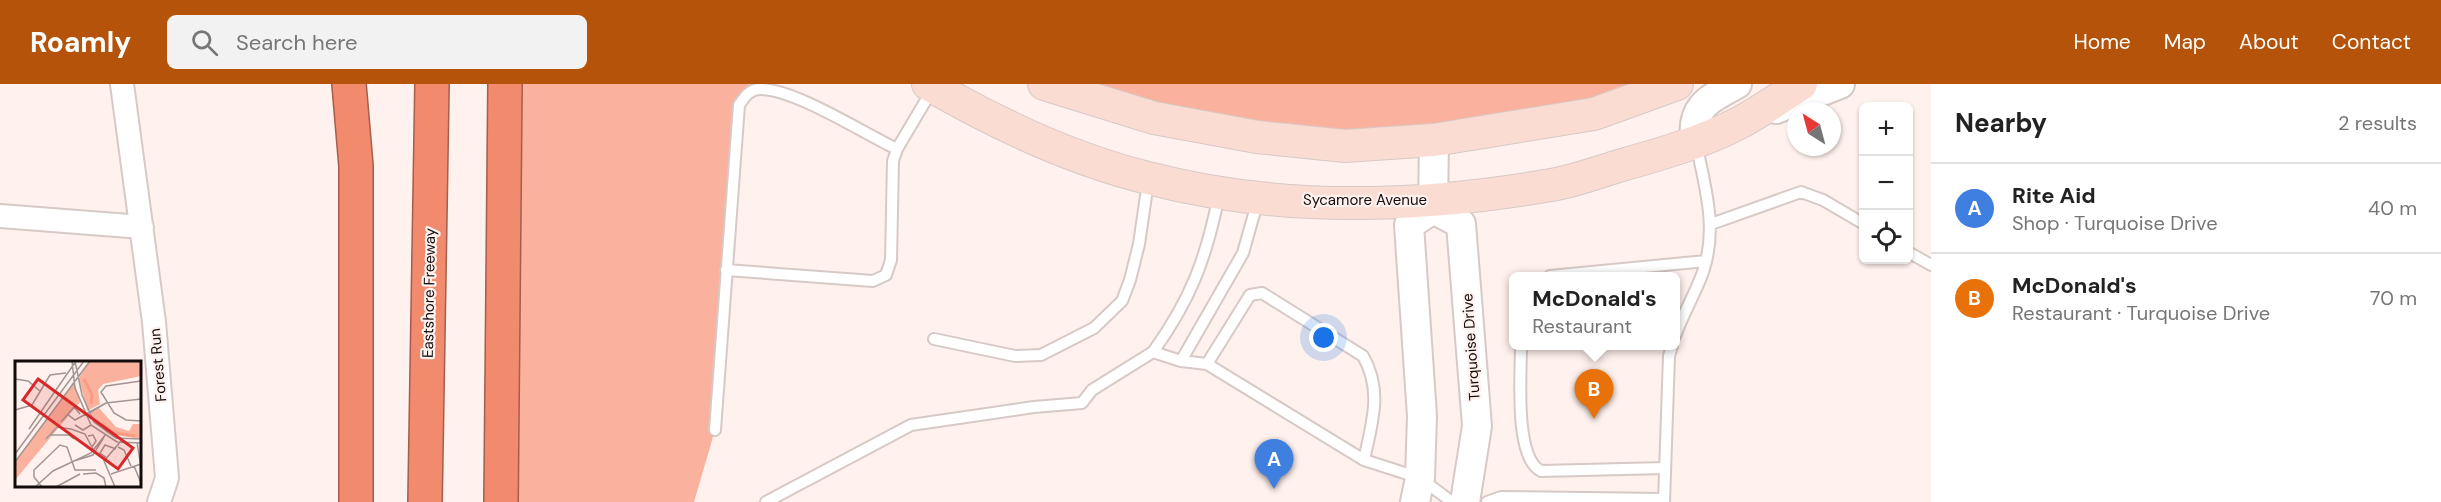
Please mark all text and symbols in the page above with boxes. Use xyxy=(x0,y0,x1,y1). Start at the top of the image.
search box xyxy=(167,15,587,69)
text: Roamly xyxy=(30,24,131,61)
icon: search xyxy=(188,26,221,59)
text: Search here xyxy=(236,28,357,57)
text: Home xyxy=(2073,28,2131,56)
text: Map xyxy=(2164,28,2206,56)
text: About xyxy=(2239,28,2299,56)
text: Contact xyxy=(2332,28,2411,56)
north arrow xyxy=(1787,102,1841,156)
map controls xyxy=(1859,102,1913,264)
button: + xyxy=(1859,102,1913,156)
text: Nearby xyxy=(1955,106,2047,140)
text: 2 results xyxy=(2338,110,2417,136)
button: − xyxy=(1859,156,1913,210)
text: Rite Aid xyxy=(2012,181,2096,210)
street label: Sycamore Avenue xyxy=(1303,190,1427,210)
text: A xyxy=(1967,195,1982,221)
text: 40 m xyxy=(2368,195,2417,221)
button: locate xyxy=(1859,210,1913,264)
text: Shop · Turquoise Drive xyxy=(2012,210,2218,236)
street label: Eastshore Freeway xyxy=(418,227,440,358)
text: McDonald's xyxy=(2012,271,2137,300)
popup xyxy=(1509,272,1680,350)
text: McDonald's xyxy=(1532,284,1657,313)
text: B xyxy=(1968,285,1981,311)
text: 70 m xyxy=(2370,285,2417,311)
street label: Turquoise Drive xyxy=(1457,293,1485,401)
text: Restaurant · Turquoise Drive xyxy=(2012,300,2270,326)
text: Restaurant xyxy=(1532,313,1632,339)
your location xyxy=(1309,323,1338,352)
street label: Forest Run xyxy=(145,327,171,403)
inset map xyxy=(15,361,141,487)
pin: B xyxy=(1574,370,1614,419)
pin: A xyxy=(1254,440,1294,489)

